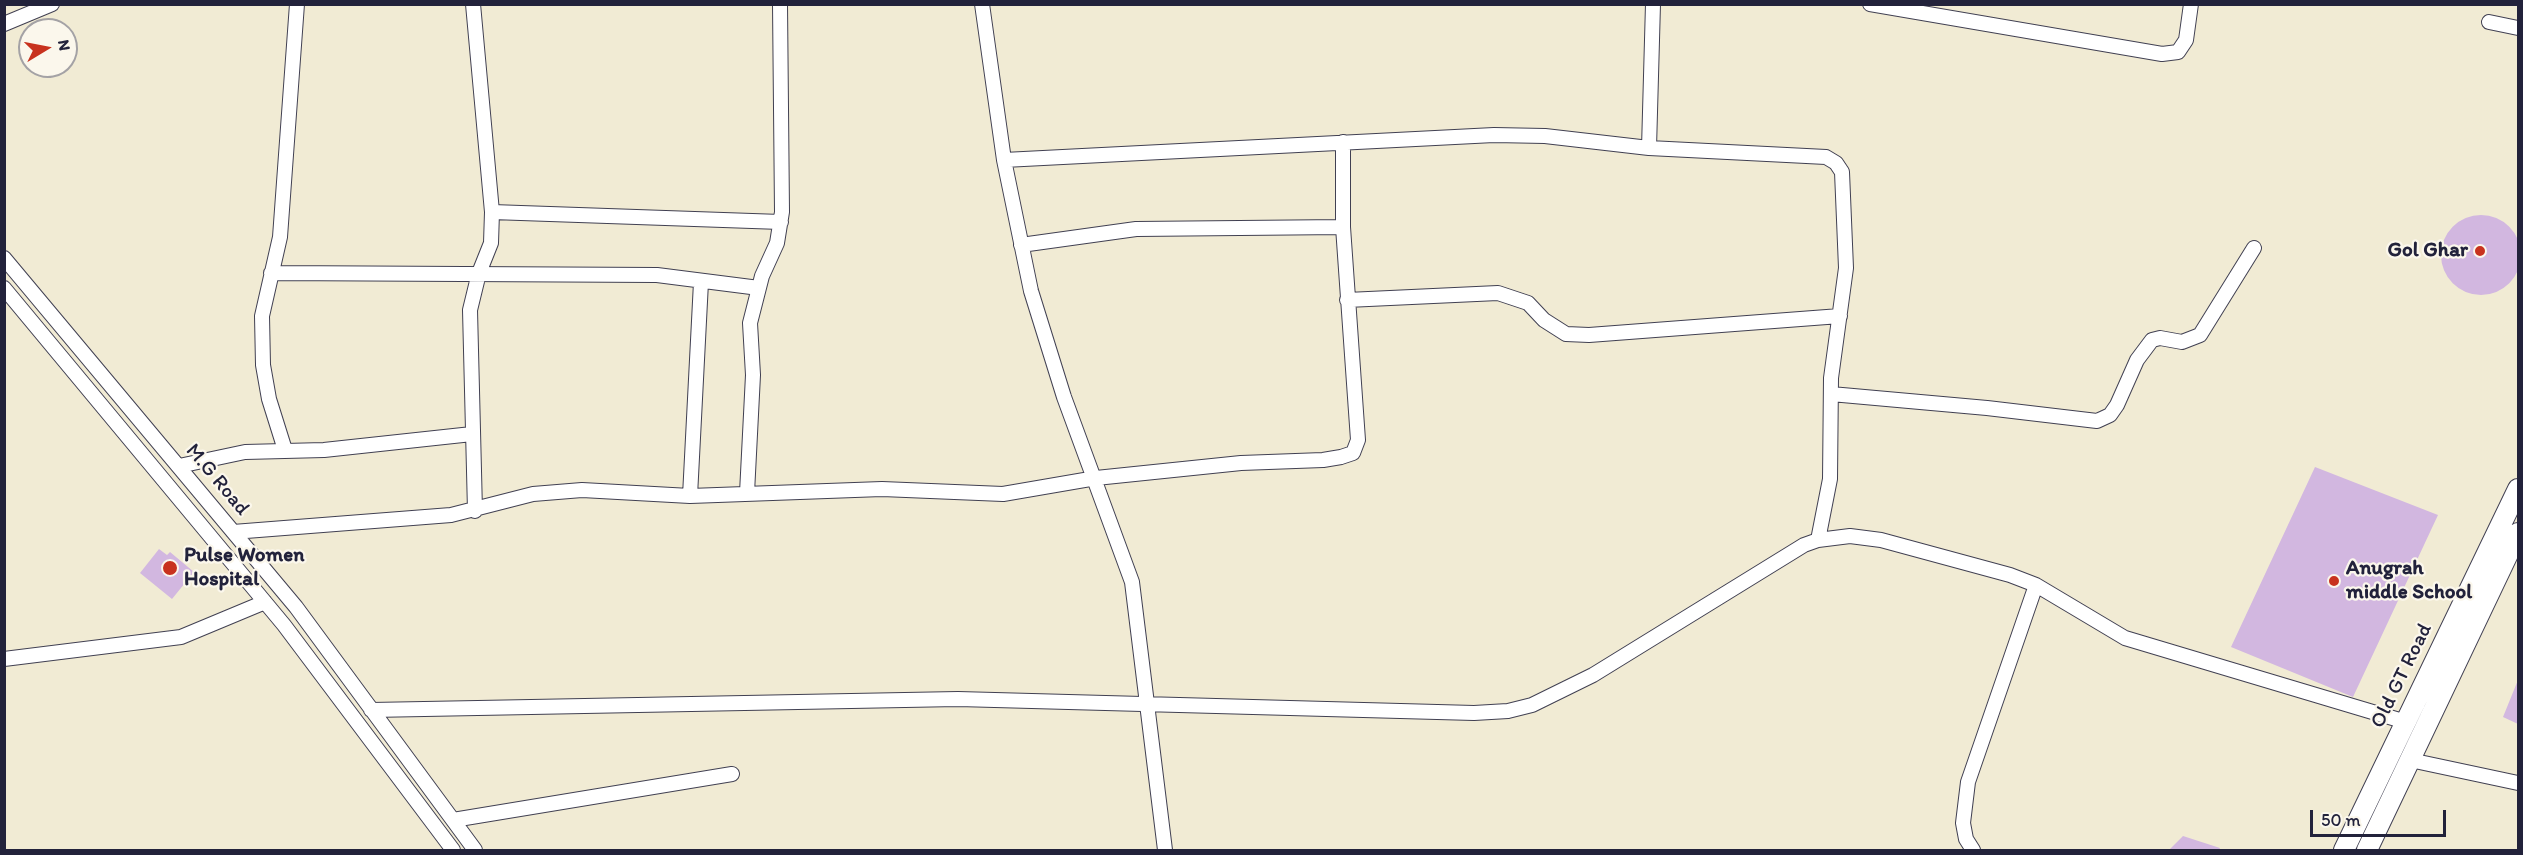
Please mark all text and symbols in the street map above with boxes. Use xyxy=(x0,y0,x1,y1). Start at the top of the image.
north arrow xyxy=(18,18,78,78)
text: N xyxy=(54,38,75,52)
place label: Gol Ghar xyxy=(2387,238,2468,264)
marker: Gol Ghar xyxy=(2473,244,2487,258)
street label: M.G Road xyxy=(180,439,254,521)
place label: Pulse Women Hospital xyxy=(184,543,304,593)
place label: Anugrah middle School xyxy=(2346,556,2472,606)
marker: Pulse Women Hospital xyxy=(161,559,179,577)
marker: Anugrah middle School xyxy=(2327,574,2341,588)
street label: Old GT Road xyxy=(2366,620,2438,732)
scale bar xyxy=(2313,798,2450,836)
text: 50 m xyxy=(2321,809,2361,831)

